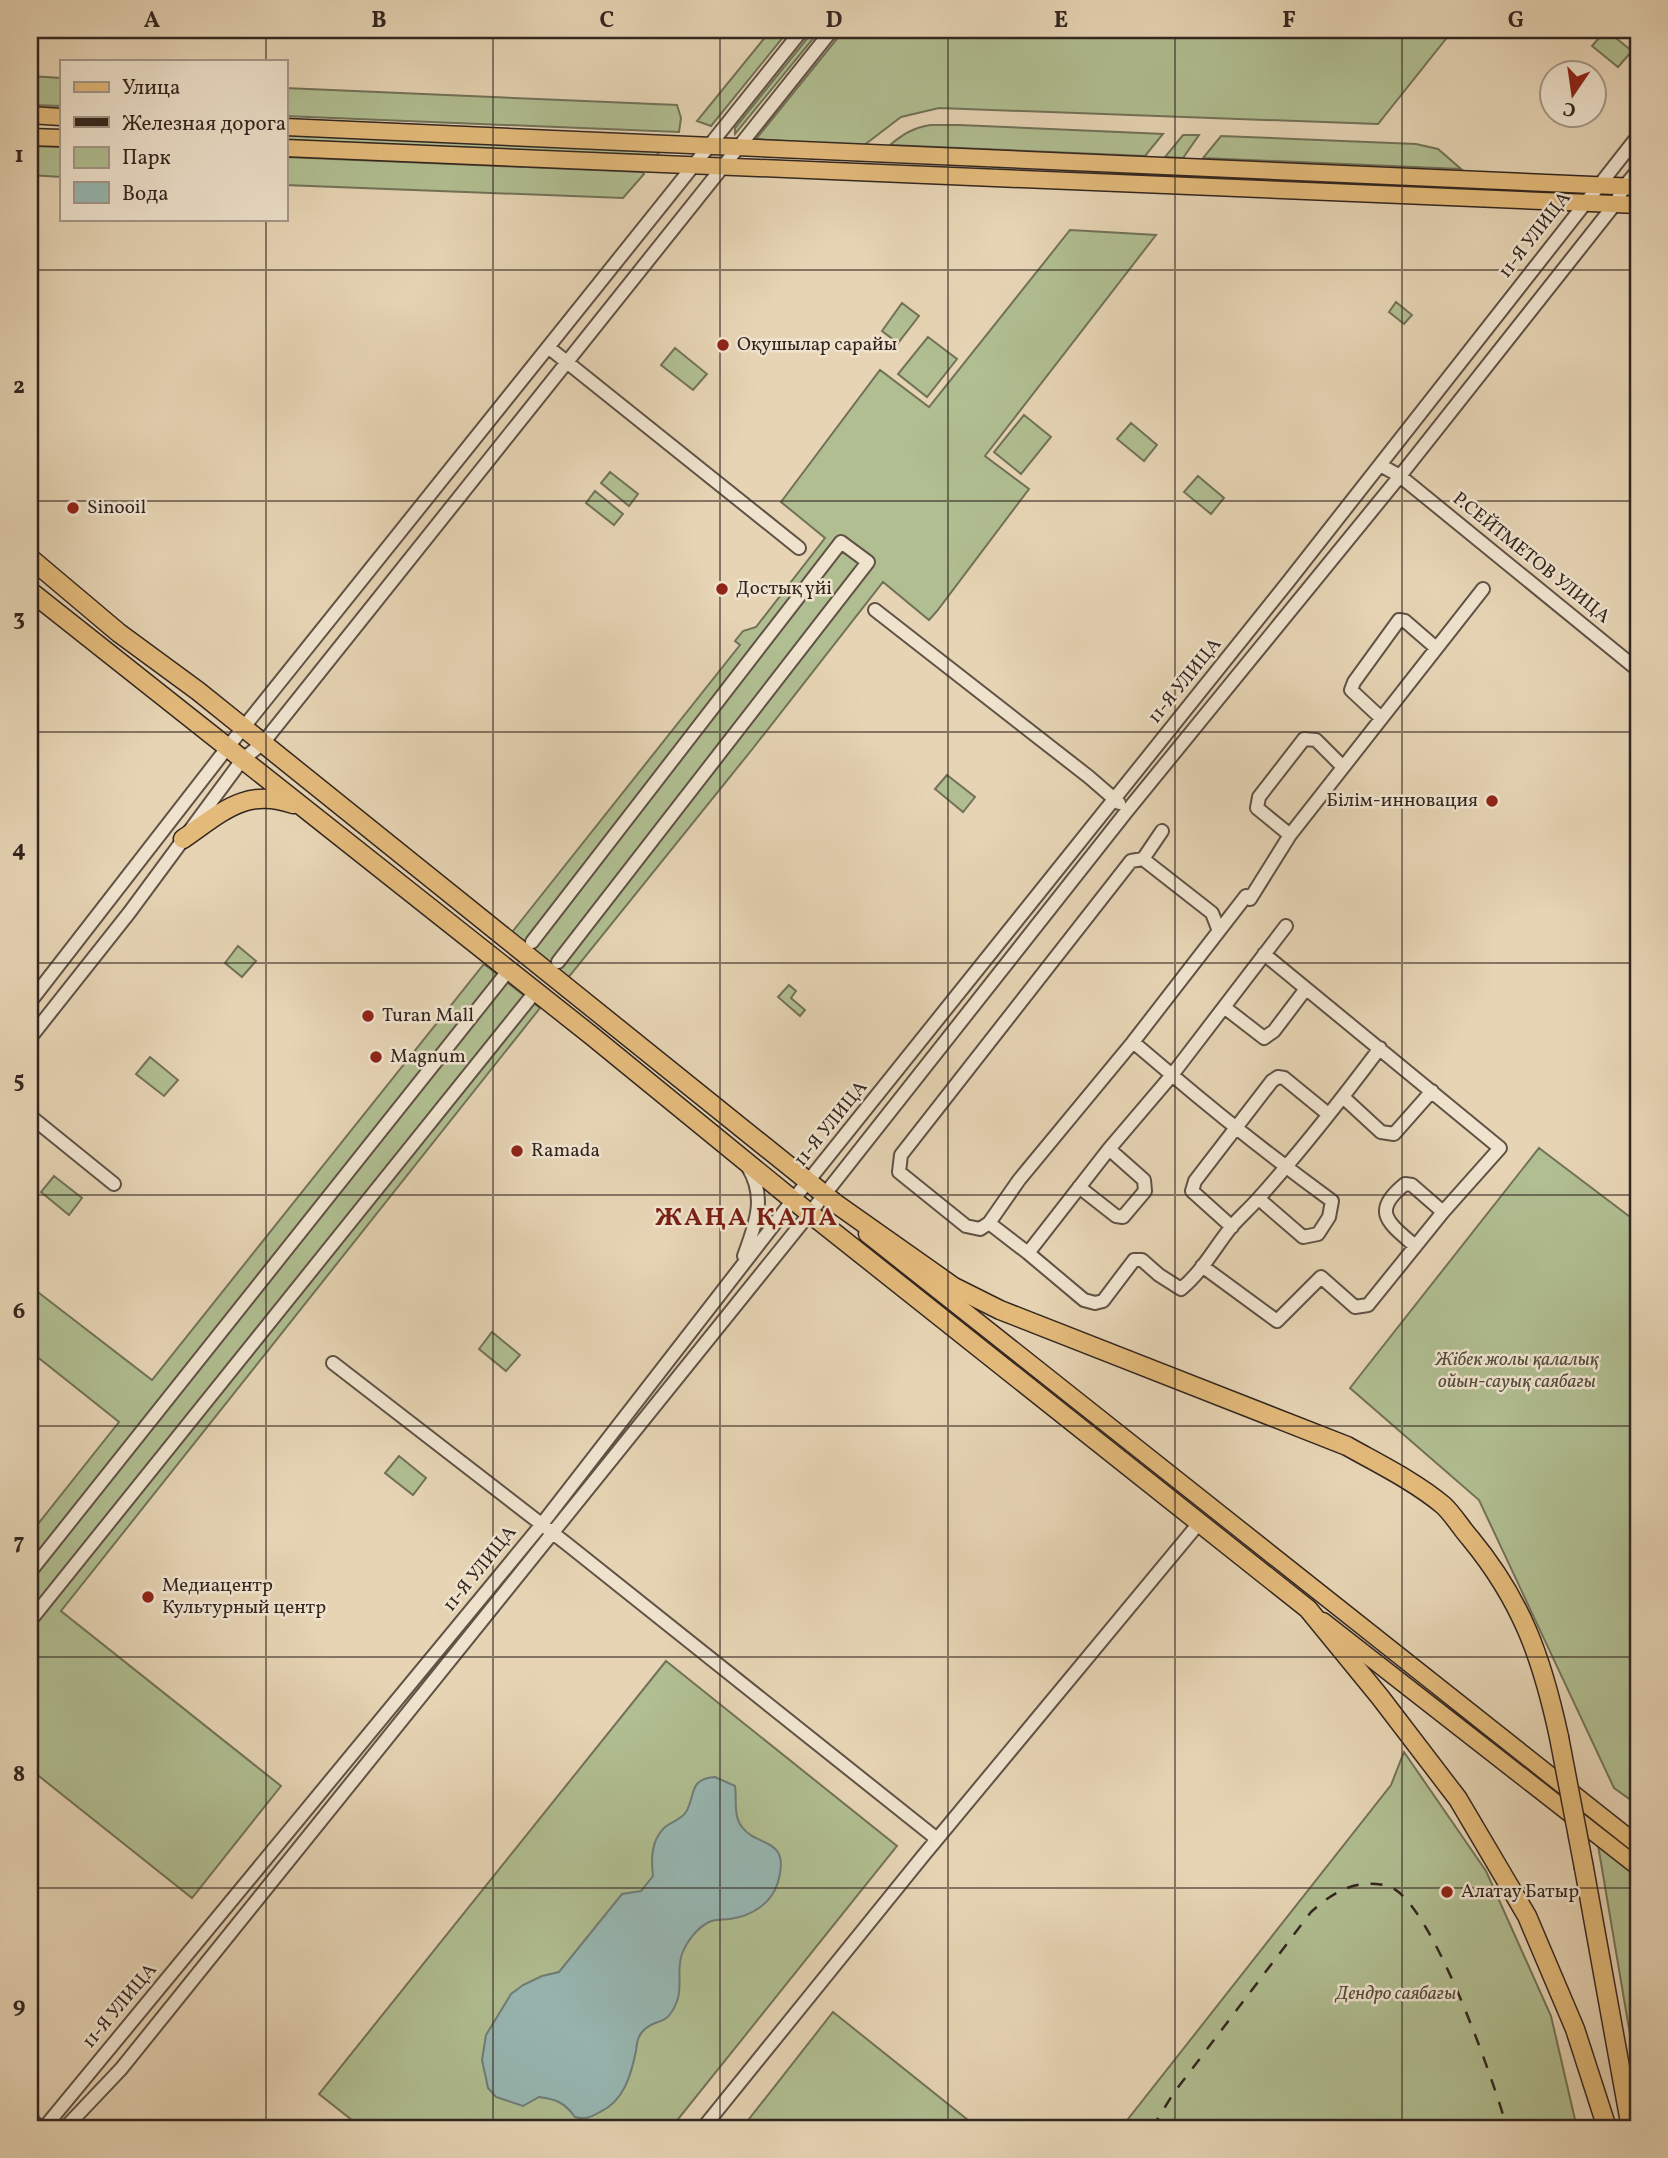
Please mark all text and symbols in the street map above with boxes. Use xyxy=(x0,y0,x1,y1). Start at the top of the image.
text: A xyxy=(144,5,160,37)
text: B xyxy=(371,5,387,37)
text: C xyxy=(600,5,614,37)
text: D xyxy=(826,5,843,37)
text: E xyxy=(1054,5,1068,37)
text: F xyxy=(1282,5,1296,37)
text: G xyxy=(1508,5,1524,37)
legend xyxy=(60,60,287,220)
north arrow xyxy=(1538,60,1608,130)
text: Улица xyxy=(122,74,180,103)
text: С xyxy=(1561,95,1579,123)
text: Железная дорога xyxy=(122,110,286,139)
text: 1 xyxy=(14,140,24,172)
text: Парк xyxy=(122,144,171,173)
text: Вода xyxy=(122,180,169,209)
street label: 11-Я УЛИЦА xyxy=(1493,186,1577,284)
place label: Оқушылар сарайы xyxy=(737,332,897,358)
marker: Оқушылар сарайы xyxy=(715,337,731,353)
text: 2 xyxy=(13,371,25,403)
street label: Р.СЕЙТМЕТОВ УЛИЦА xyxy=(1447,486,1615,630)
place label: Sinooil xyxy=(87,495,146,521)
marker: Sinooil xyxy=(65,500,81,516)
place label: Достық үйі xyxy=(736,576,832,602)
marker: Достық үйі xyxy=(714,581,730,597)
text: 3 xyxy=(13,603,25,635)
street label: 11-Я УЛИЦА xyxy=(1142,632,1228,730)
place label: Білім-инновация xyxy=(1326,788,1478,814)
marker: Білім-инновация xyxy=(1484,793,1500,809)
text: 4 xyxy=(12,834,26,866)
place label: Turan Mall xyxy=(382,1003,474,1029)
marker: Turan Mall xyxy=(360,1008,376,1024)
place label: Magnum xyxy=(390,1044,466,1070)
marker: Magnum xyxy=(368,1049,384,1065)
text: 5 xyxy=(13,1065,25,1097)
street label: 11-Я УЛИЦА xyxy=(788,1075,874,1173)
place label: Ramada xyxy=(531,1138,600,1164)
marker: Ramada xyxy=(509,1143,525,1159)
district label: ЖАҢА ҚАЛА xyxy=(655,1200,839,1236)
text: 6 xyxy=(13,1296,25,1328)
park label: Жібек жолы қалалық ойын-сауық саябағы xyxy=(1434,1347,1600,1395)
street label: 11-Я УЛИЦА xyxy=(437,1520,523,1618)
text: 7 xyxy=(14,1527,25,1559)
place label: Медиацентр Культурный центр xyxy=(162,1573,326,1621)
marker: Медиацентр Культурный центр xyxy=(140,1589,156,1605)
text: 8 xyxy=(13,1759,25,1791)
place label: Алатау Батыр xyxy=(1461,1879,1579,1905)
marker: Алатау Батыр xyxy=(1439,1884,1455,1900)
street label: 11-Я УЛИЦА xyxy=(77,1958,163,2054)
park label: Дендро саябағы xyxy=(1334,1981,1456,2007)
text: 9 xyxy=(13,1990,25,2022)

